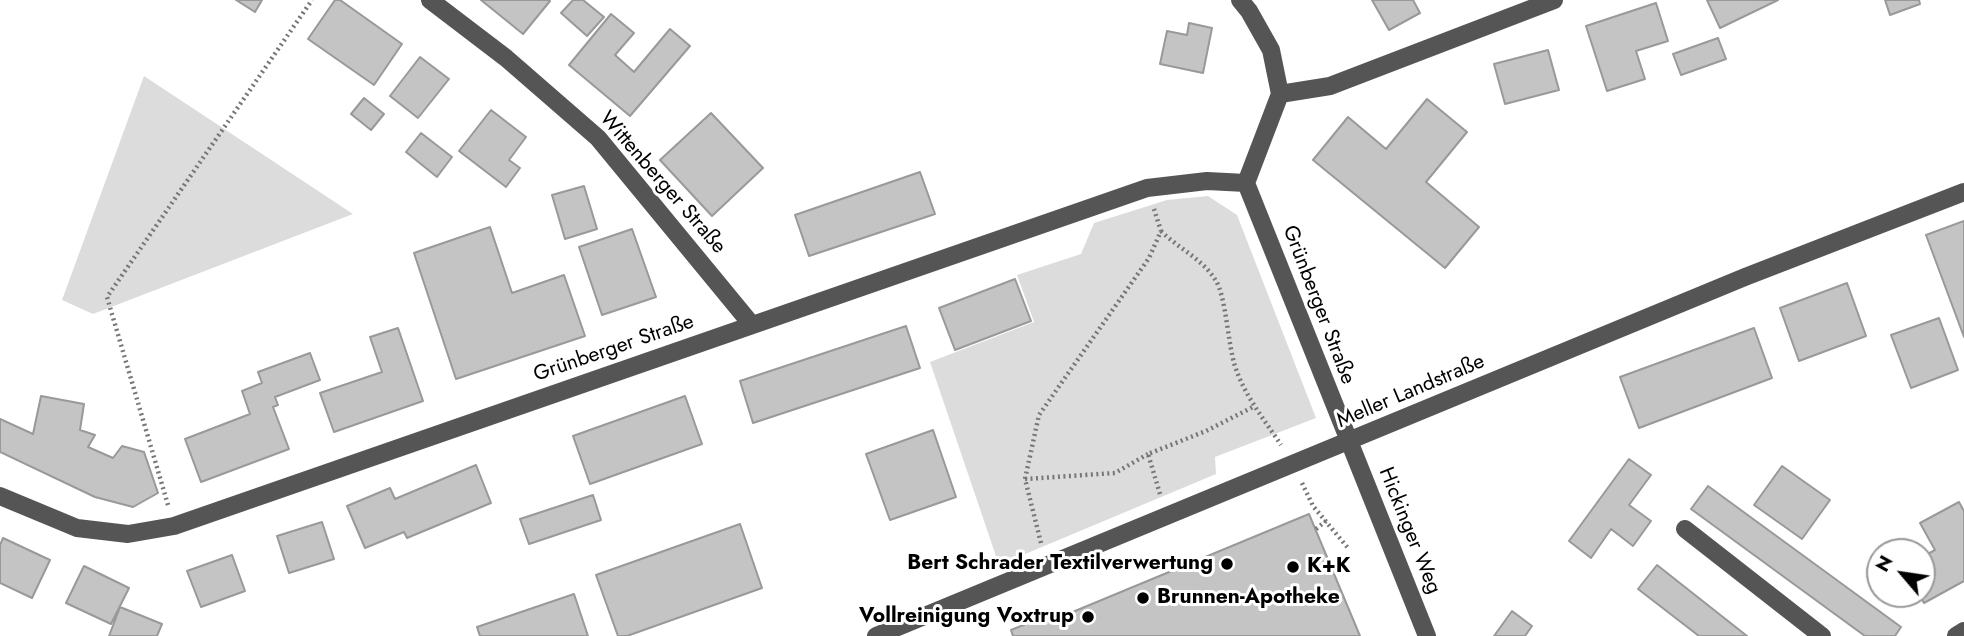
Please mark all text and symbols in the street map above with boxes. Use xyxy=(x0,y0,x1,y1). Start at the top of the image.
street label: Wittenberger Straße xyxy=(593,107,731,259)
street label: Grünberger Straße xyxy=(1276,222,1360,388)
street label: Grünberger Straße xyxy=(530,310,698,388)
street label: Meller Landstraße xyxy=(1333,350,1489,434)
street label: Hickinger Weg xyxy=(1372,464,1446,598)
north arrow xyxy=(1866,538,1936,608)
text: N xyxy=(1868,550,1899,577)
place label: Bert Schrader Textilverwertung xyxy=(907,551,1213,577)
place label: K+K xyxy=(1307,554,1351,580)
marker: Bert Schrader Textilverwertung xyxy=(1219,556,1235,572)
marker: K+K xyxy=(1285,559,1301,575)
place label: Brunnen-Apotheke xyxy=(1157,585,1340,611)
marker: Brunnen-Apotheke xyxy=(1135,590,1151,606)
place label: Vollreinigung Voxtrup xyxy=(859,604,1074,630)
marker: Vollreinigung Voxtrup xyxy=(1080,609,1096,625)

